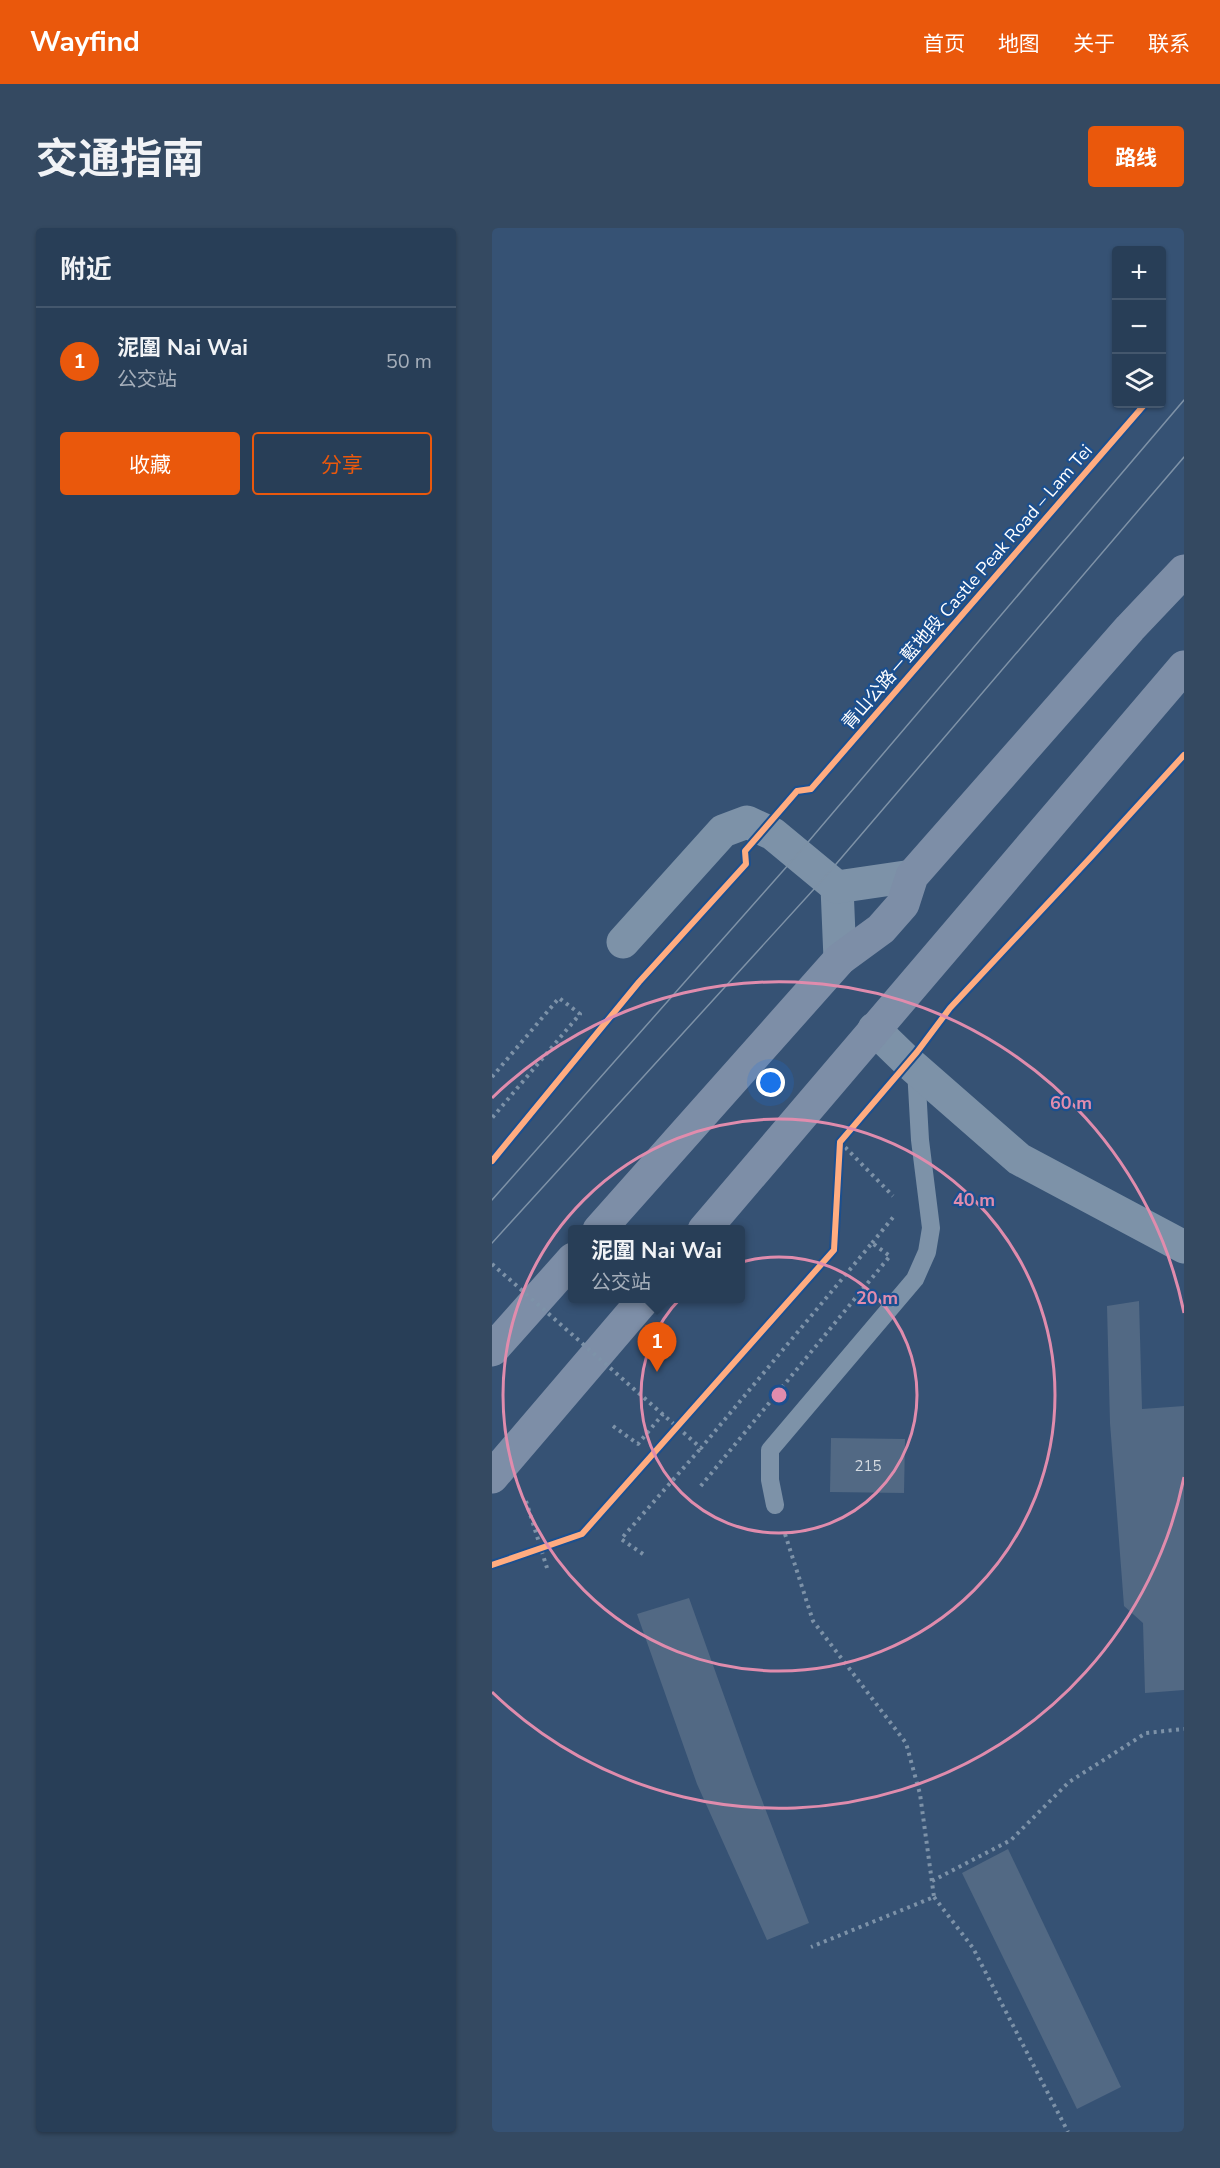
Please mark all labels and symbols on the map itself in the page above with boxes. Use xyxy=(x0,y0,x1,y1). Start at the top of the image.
street label: 青山公路－藍地段 Castle Peak Road – Lam Tei xyxy=(836,439,1098,735)
your location xyxy=(756,1068,785,1097)
text: 60 m xyxy=(1050,1091,1092,1115)
text: 40 m xyxy=(953,1188,995,1212)
text: 20 m xyxy=(856,1286,898,1310)
pin: 1 xyxy=(638,1322,676,1372)
centre of rings xyxy=(769,1385,789,1405)
house number: 215 xyxy=(854,1456,882,1476)

